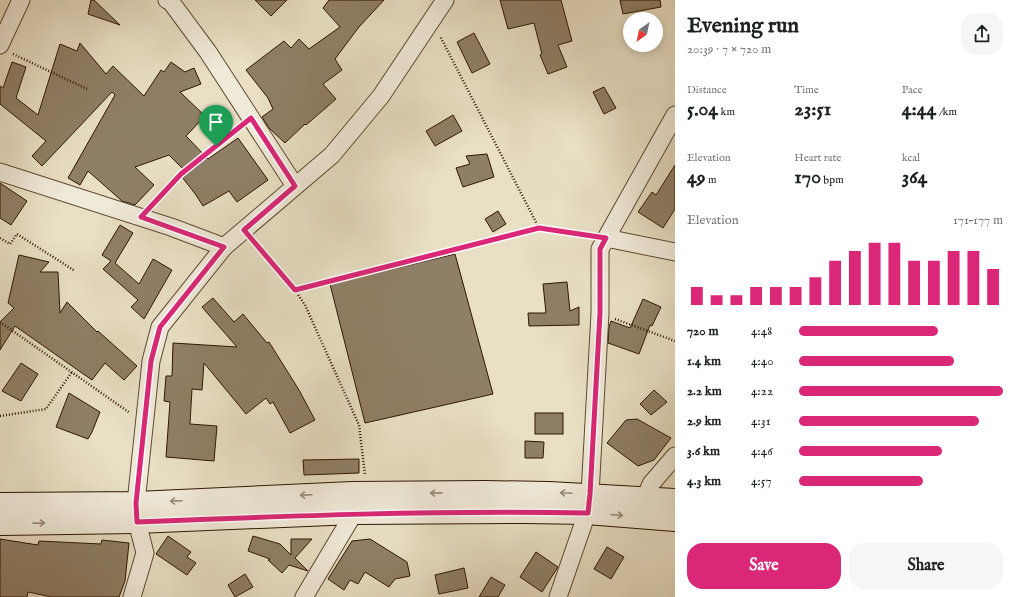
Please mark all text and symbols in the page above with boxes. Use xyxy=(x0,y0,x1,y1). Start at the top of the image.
north arrow xyxy=(623,12,663,52)
map controls xyxy=(623,12,663,52)
text: Evening run xyxy=(687,12,799,40)
button: share xyxy=(961,13,1003,55)
text: 20:39 · 7 × 720 m xyxy=(687,41,771,58)
text: Distance xyxy=(687,83,727,97)
text: Time xyxy=(794,83,819,97)
text: Pace xyxy=(902,83,922,97)
text: 5.04 xyxy=(687,97,718,122)
text: 23:51 xyxy=(794,97,831,122)
text: 4:44 xyxy=(902,97,936,122)
pin xyxy=(199,105,233,146)
text: km xyxy=(718,105,735,119)
text: /km xyxy=(936,105,957,119)
icon: arrive xyxy=(205,111,227,133)
text: Elevation xyxy=(687,151,731,165)
text: Heart rate xyxy=(794,151,841,165)
text: kcal xyxy=(902,151,920,165)
text: 49 xyxy=(687,165,706,190)
text: 170 xyxy=(794,165,821,190)
text: 364 xyxy=(902,165,927,190)
text: m xyxy=(706,173,716,187)
text: bpm xyxy=(821,173,844,187)
text: Elevation xyxy=(687,212,739,229)
text: 171–177 m xyxy=(953,212,1003,229)
text: 720 m xyxy=(687,323,718,340)
text: 4:48 xyxy=(751,323,772,340)
text: 1.4 km xyxy=(687,353,721,370)
text: 4:40 xyxy=(751,353,774,370)
text: 2.2 km xyxy=(687,383,722,400)
text: 4:22 xyxy=(751,383,773,400)
text: 2.9 km xyxy=(687,413,721,430)
text: 4:31 xyxy=(751,413,771,430)
text: 3.6 km xyxy=(687,443,720,460)
text: 4:46 xyxy=(751,443,773,460)
text: 4.3 km xyxy=(687,473,721,490)
text: 4:57 xyxy=(751,473,772,490)
one-way arrow xyxy=(430,489,443,496)
one-way arrow xyxy=(560,490,573,497)
one-way arrow xyxy=(300,492,313,499)
one-way arrow xyxy=(170,497,183,505)
one-way arrow xyxy=(610,512,623,519)
one-way arrow xyxy=(32,520,45,527)
button: Save xyxy=(687,543,841,589)
button: Share xyxy=(849,543,1003,589)

